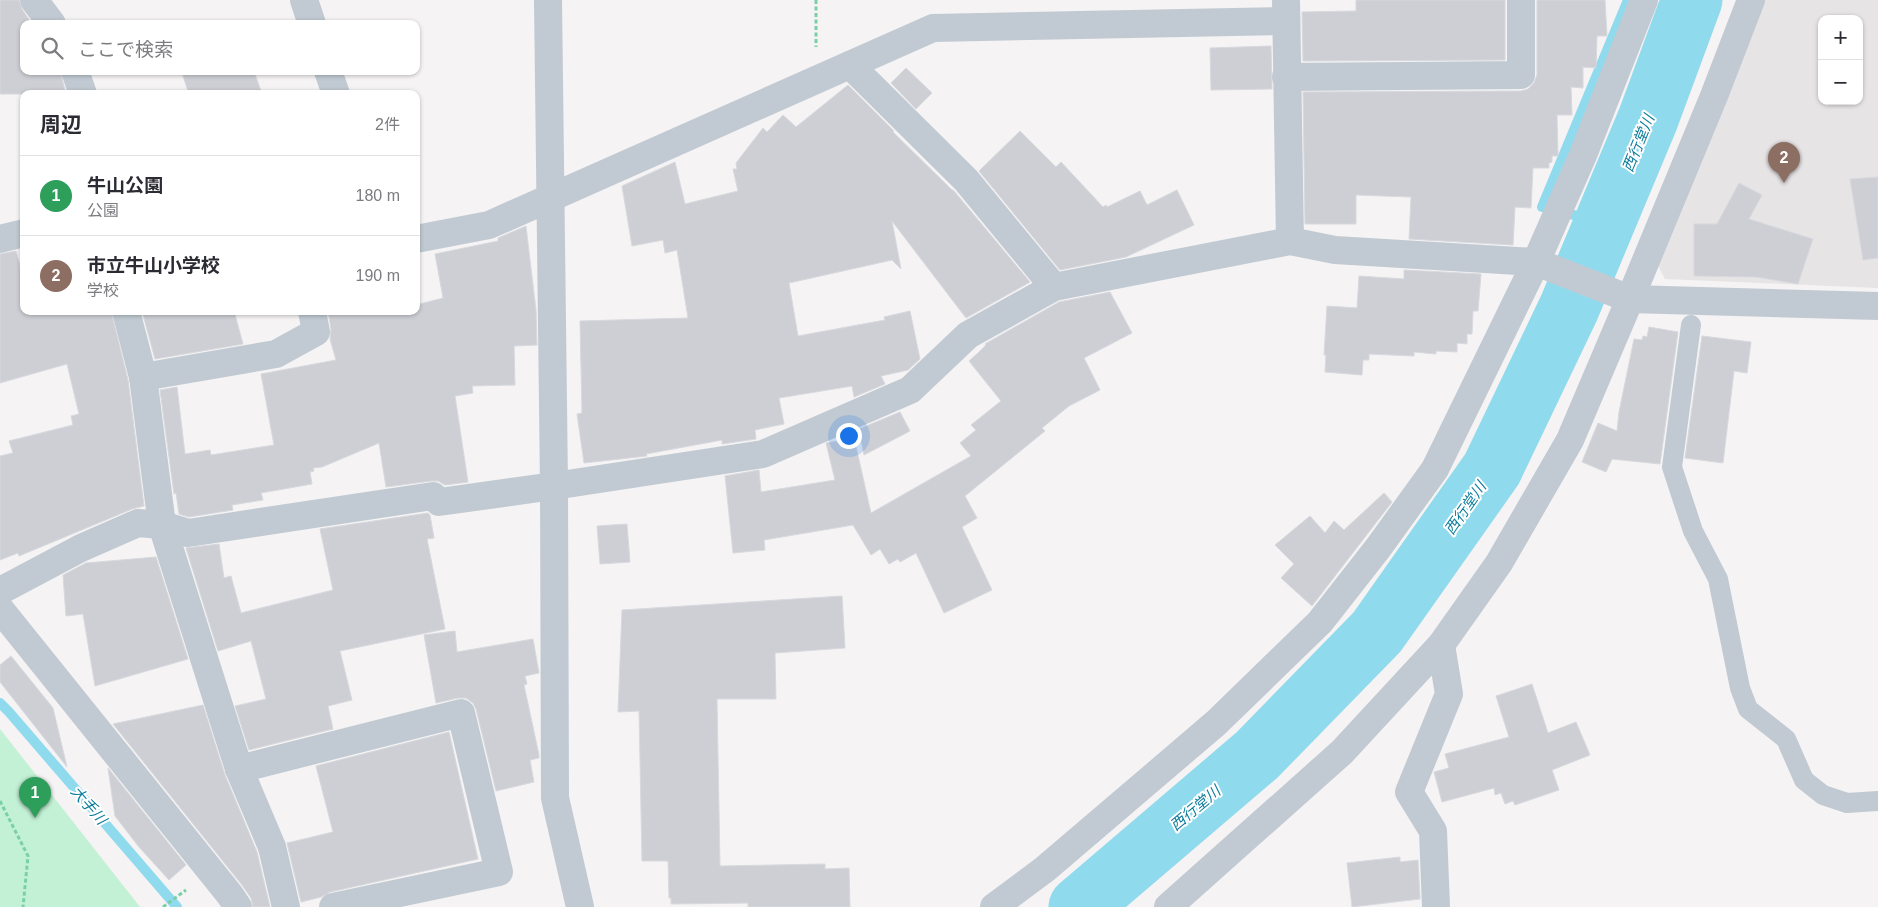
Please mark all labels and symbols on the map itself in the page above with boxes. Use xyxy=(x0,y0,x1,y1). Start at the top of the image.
water label: 西行堂川 xyxy=(1619,110,1658,174)
pin: 2 xyxy=(1768,142,1800,183)
your location xyxy=(836,423,862,449)
water label: 西行堂川 xyxy=(1441,477,1490,537)
pin: 1 xyxy=(19,777,51,818)
water label: 西行堂川 xyxy=(1167,781,1225,834)
water label: 大手川 xyxy=(68,782,111,829)

